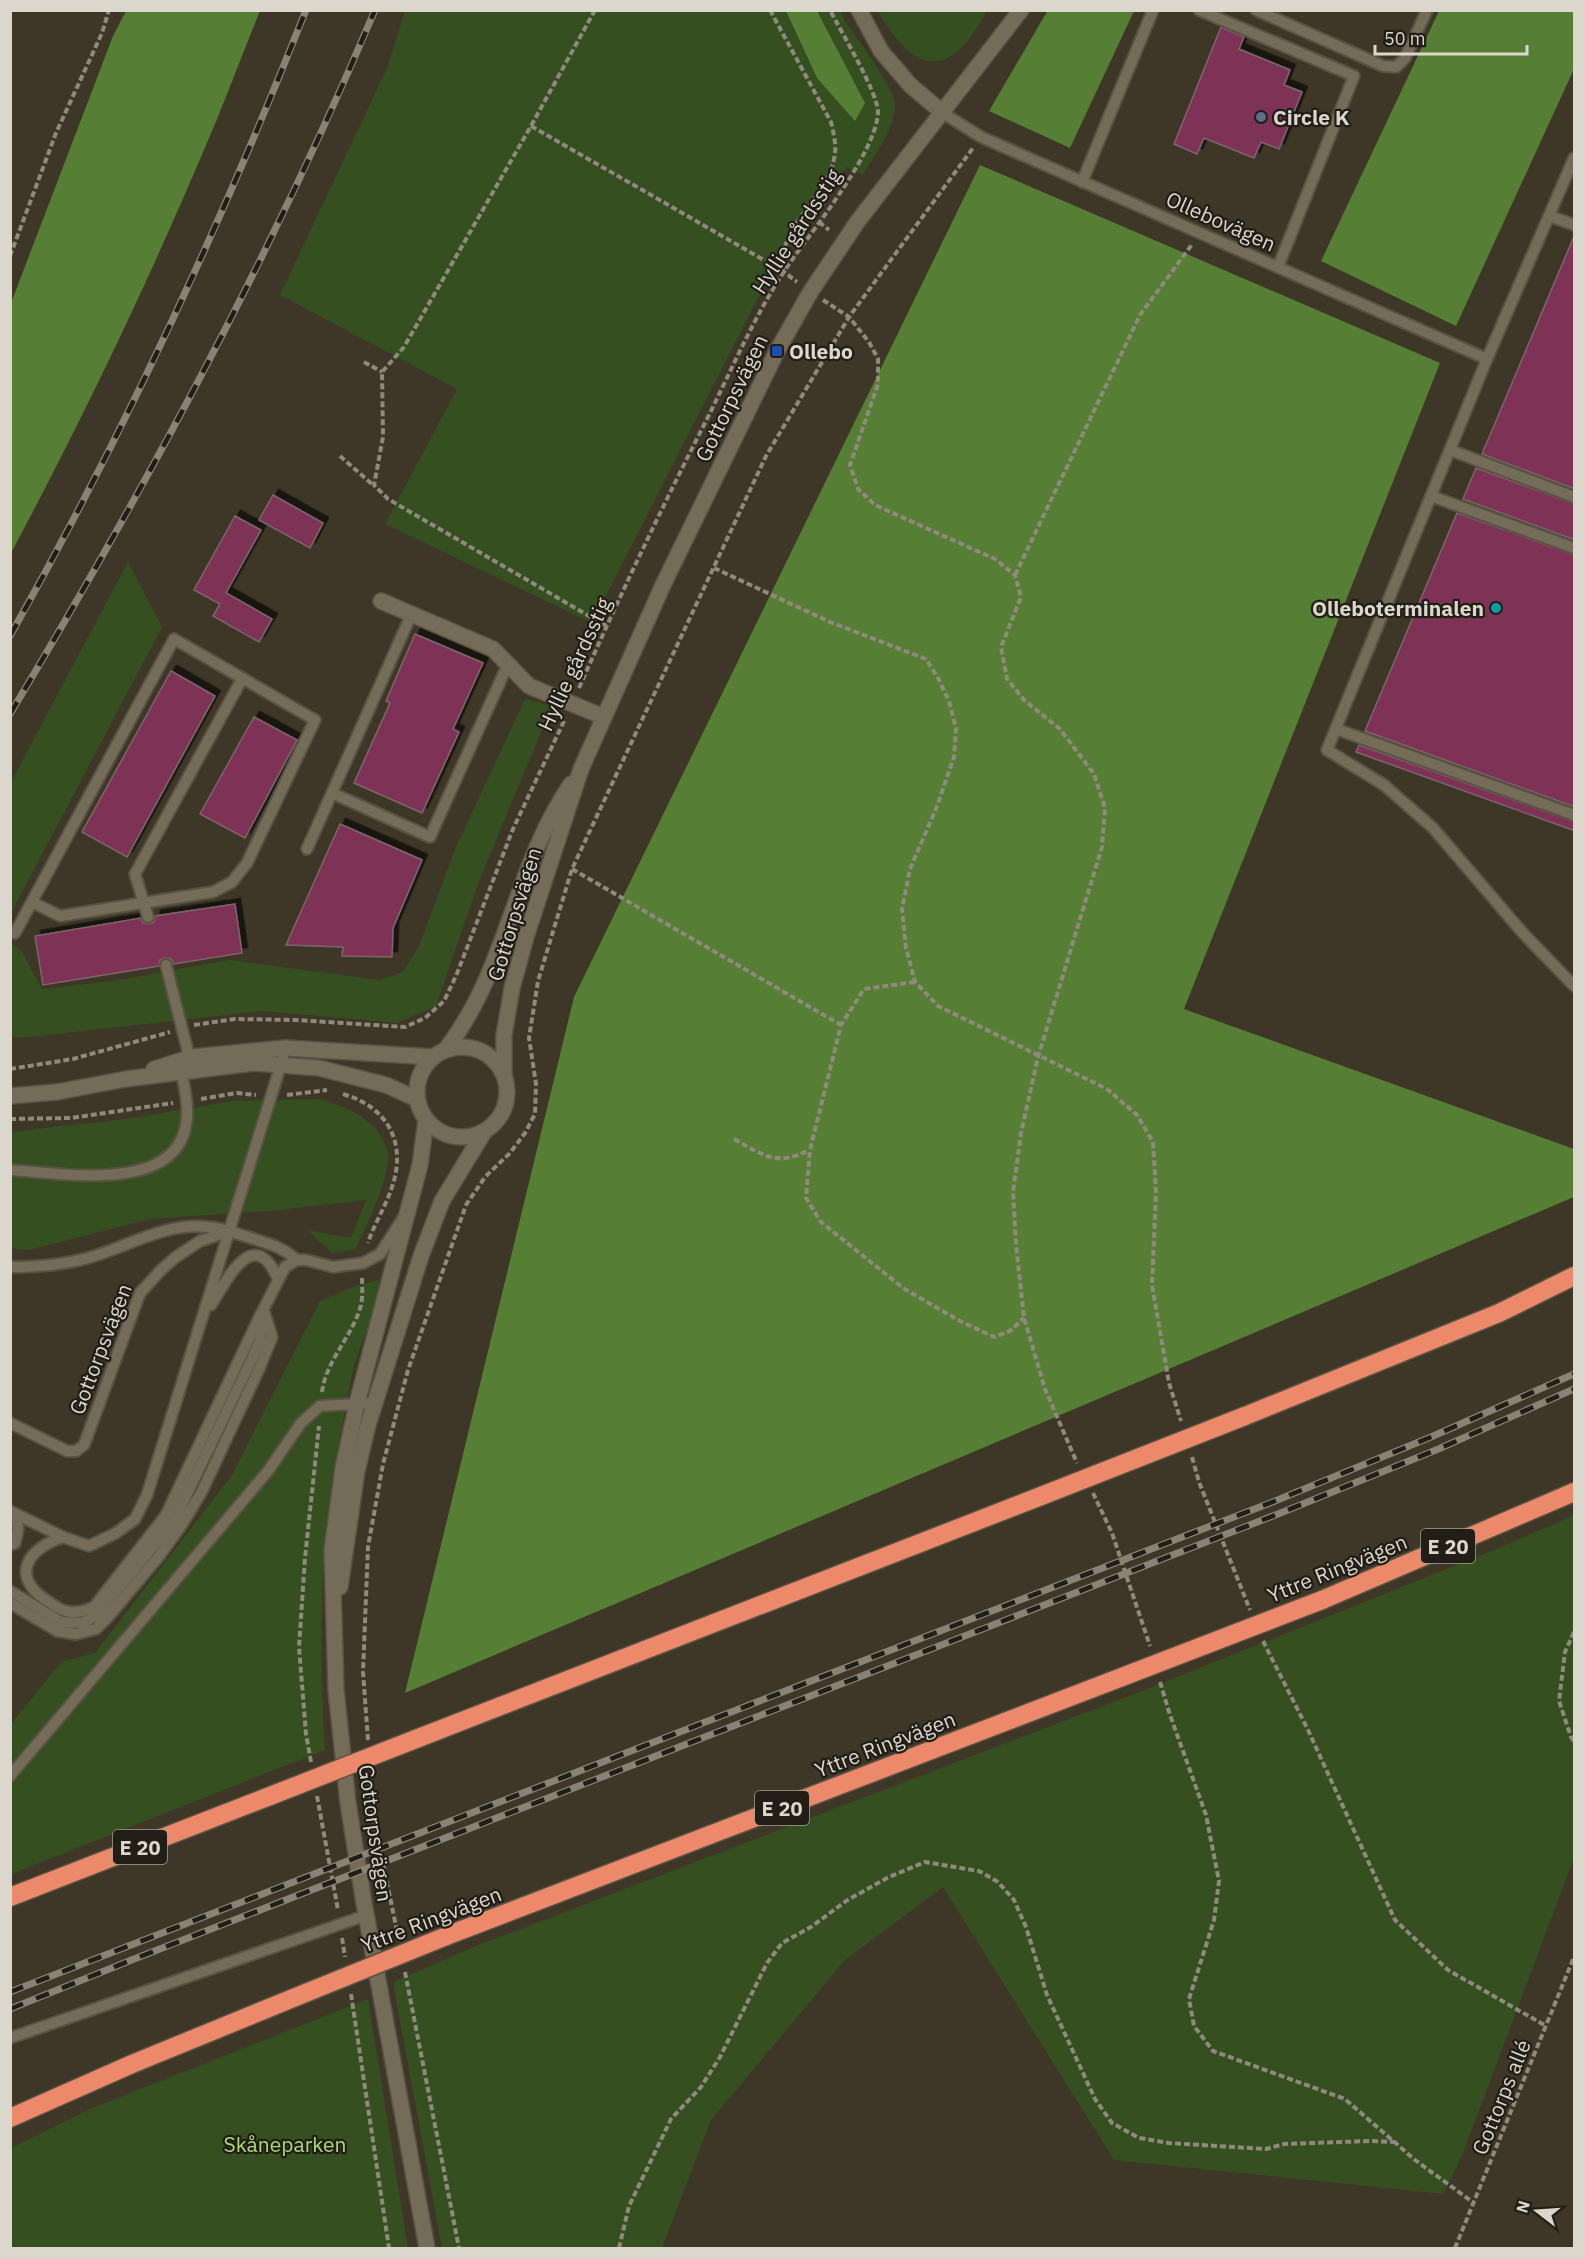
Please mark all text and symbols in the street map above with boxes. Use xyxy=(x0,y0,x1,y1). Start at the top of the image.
scale bar xyxy=(1375,18,1526,56)
text: 50 m xyxy=(1384,27,1426,50)
place label: Circle K xyxy=(1273,103,1350,131)
marker: Circle K xyxy=(1254,110,1268,124)
street label: Hyllie gårdsstig xyxy=(745,163,847,299)
street label: Ollebovägen xyxy=(1162,184,1280,258)
street label: Gottorpsvägen xyxy=(688,330,774,466)
place label: Ollebo xyxy=(789,337,853,365)
marker: Ollebo xyxy=(770,344,784,358)
street label: Hyllie gårdsstig xyxy=(531,593,617,735)
place label: Olleboterminalen xyxy=(1312,594,1484,622)
marker: Olleboterminalen xyxy=(1489,601,1503,615)
street label: Gottorpsvägen xyxy=(480,844,548,984)
street label: Gottorpsvägen xyxy=(62,1279,138,1419)
street label: Yttre Ringvägen xyxy=(1263,1527,1411,1609)
road number: E 20 xyxy=(1421,1529,1475,1563)
street label: Yttre Ringvägen xyxy=(811,1704,959,1784)
street label: Gottorpsvägen xyxy=(353,1763,399,1903)
road number: E 20 xyxy=(755,1791,809,1825)
road number: E 20 xyxy=(113,1830,167,1864)
street label: Yttre Ringvägen xyxy=(357,1879,505,1959)
street label: Gottorps allé xyxy=(1465,2035,1537,2159)
park label: Skåneparken xyxy=(223,2130,347,2158)
north arrow xyxy=(1507,2181,1567,2241)
text: N xyxy=(1511,2198,1534,2215)

